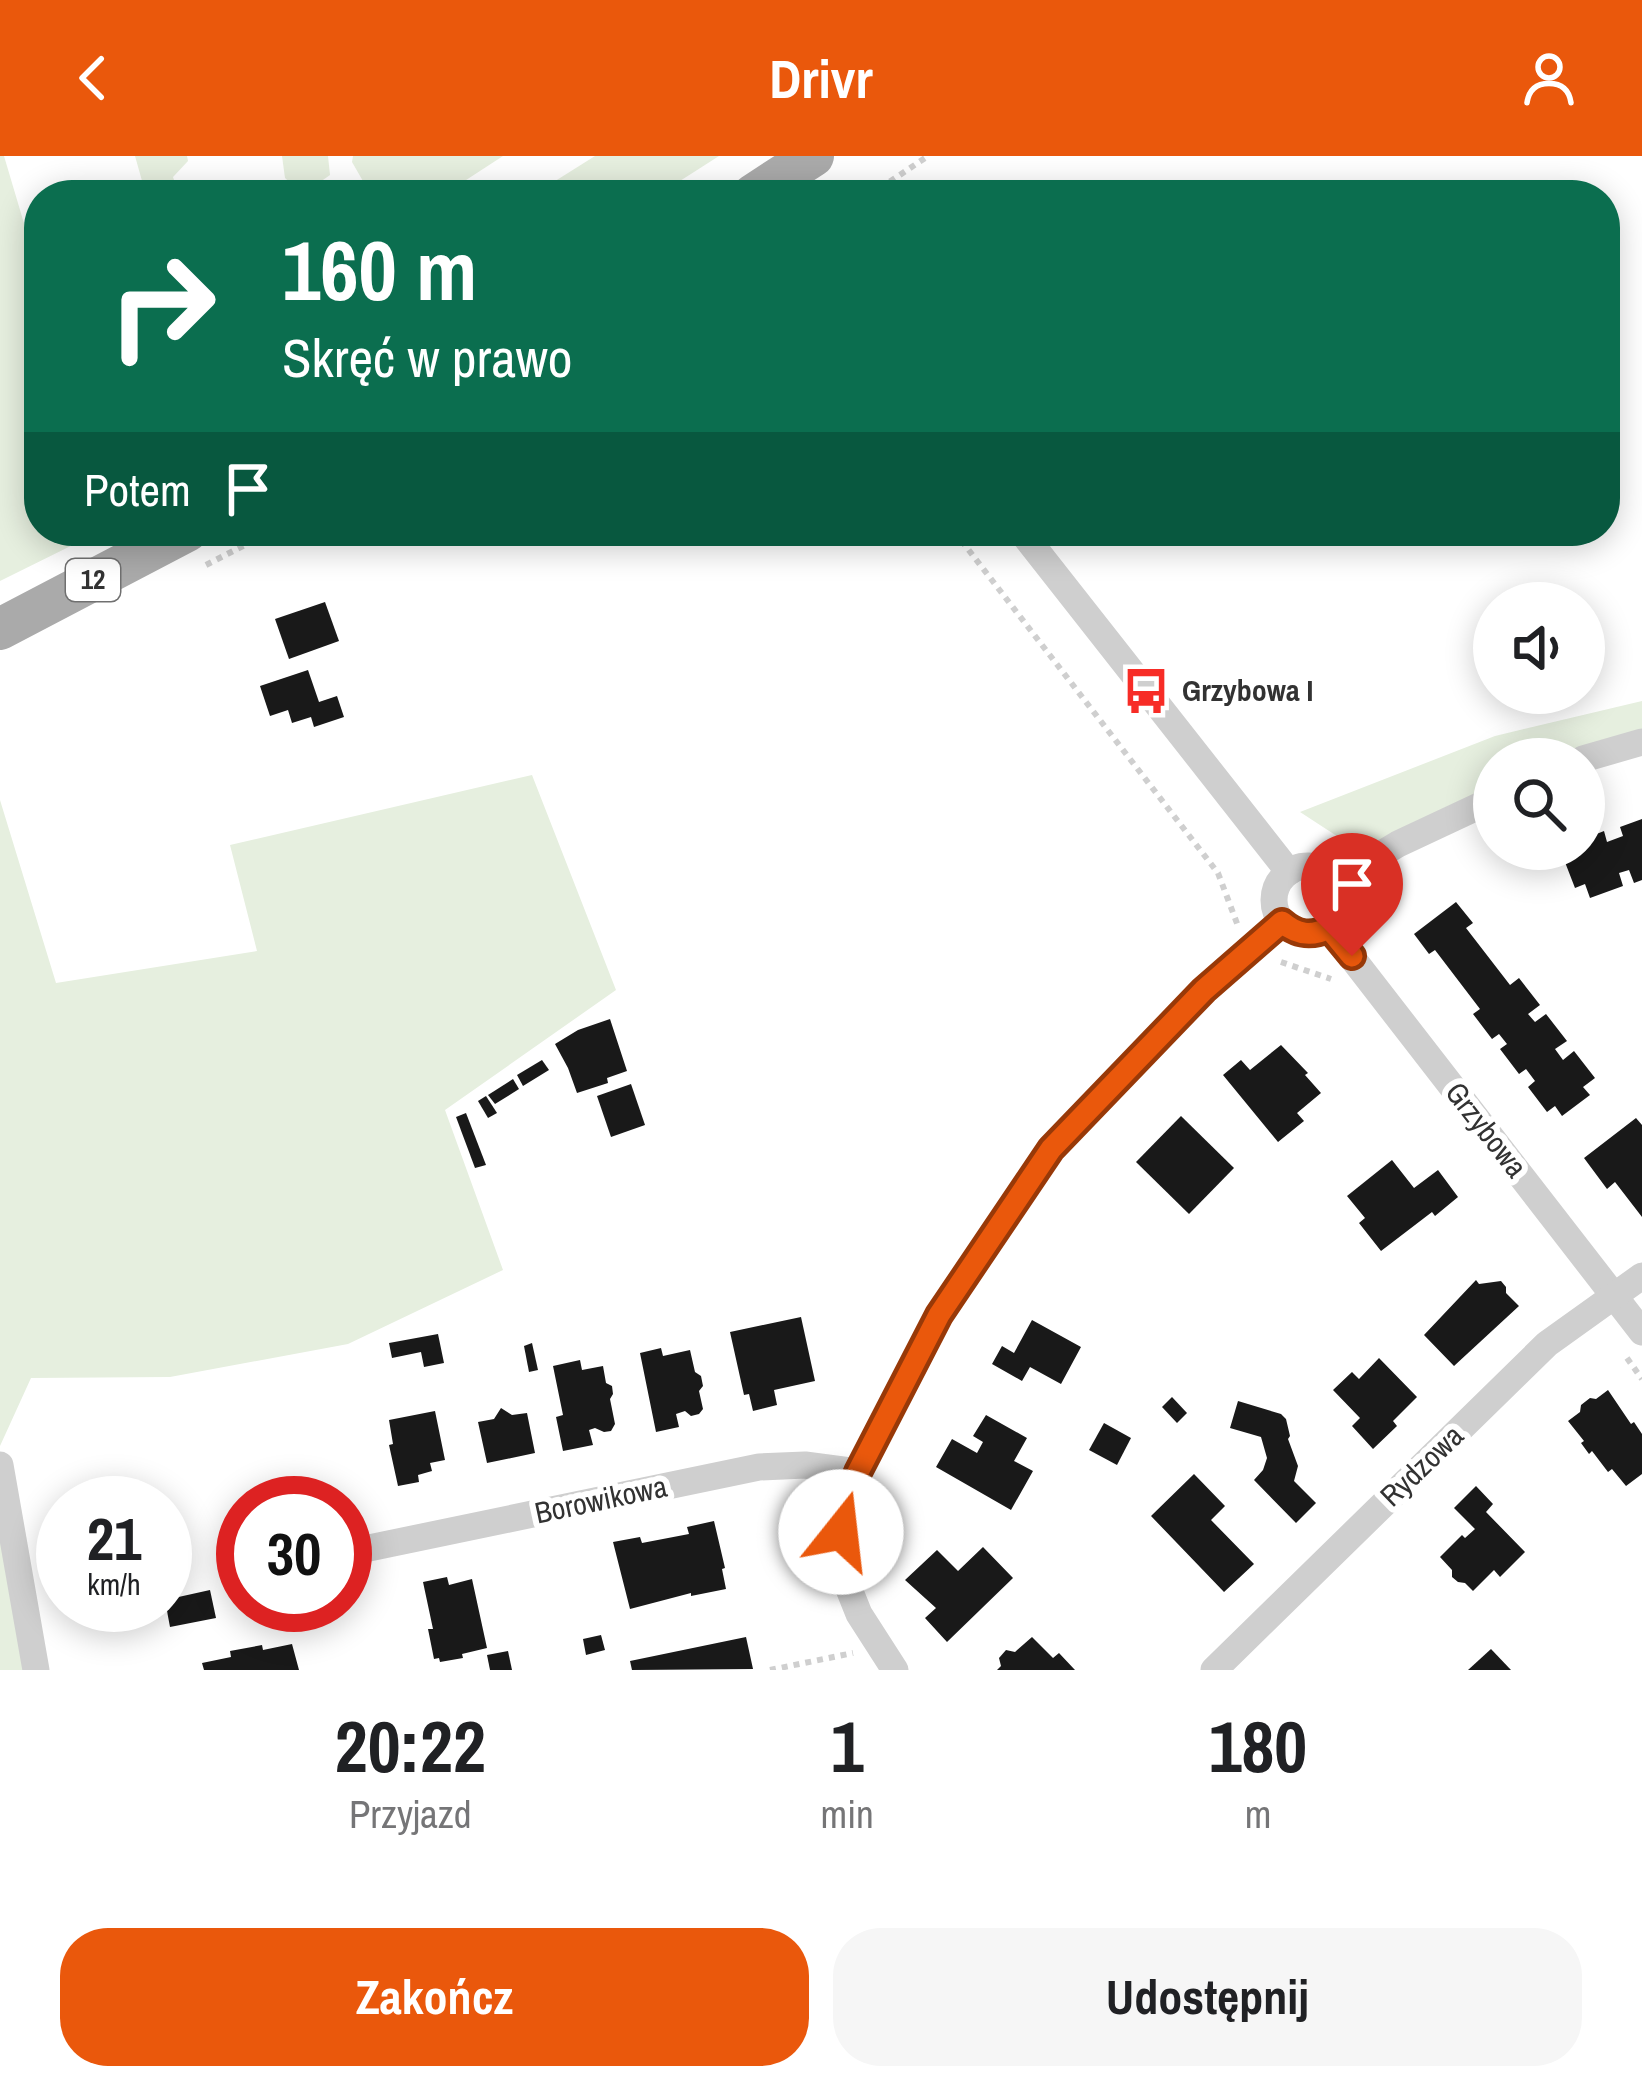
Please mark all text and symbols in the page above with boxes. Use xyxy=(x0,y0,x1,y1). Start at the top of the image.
text: Drivr xyxy=(769,42,873,115)
icon: back xyxy=(60,45,126,111)
icon: person xyxy=(1516,45,1582,111)
text: 160 m xyxy=(282,213,477,326)
icon: right xyxy=(84,228,240,384)
text: Skręć w prawo xyxy=(282,321,572,394)
icon: arrive xyxy=(215,456,281,522)
text: Potem xyxy=(84,459,191,520)
road number: 12 xyxy=(66,559,120,601)
map controls xyxy=(1473,582,1605,870)
button: sound xyxy=(1473,582,1605,714)
bus stop icon: Grzybowa I xyxy=(1121,666,1171,716)
place label: Grzybowa I xyxy=(1182,670,1313,710)
button: search xyxy=(1473,738,1605,870)
pin xyxy=(1301,833,1403,956)
icon: arrive xyxy=(1319,851,1385,917)
street label: Grzybowa xyxy=(1437,1073,1537,1186)
street label: Rydzowa xyxy=(1371,1416,1472,1515)
street label: Borowikowa xyxy=(531,1465,671,1533)
position arrow xyxy=(778,1469,904,1595)
speed limit sign: 30 xyxy=(216,1476,372,1632)
text: 21 xyxy=(87,1498,141,1579)
text: km/h xyxy=(87,1564,141,1604)
text: 20:22 xyxy=(335,1697,486,1794)
text: 1 xyxy=(831,1697,864,1794)
text: 180 xyxy=(1209,1697,1307,1794)
text: Przyjazd xyxy=(349,1788,472,1840)
text: min xyxy=(821,1788,874,1840)
text: m xyxy=(1245,1788,1271,1840)
button: Zakończ xyxy=(60,1928,809,2066)
button: Udostępnij xyxy=(833,1928,1582,2066)

